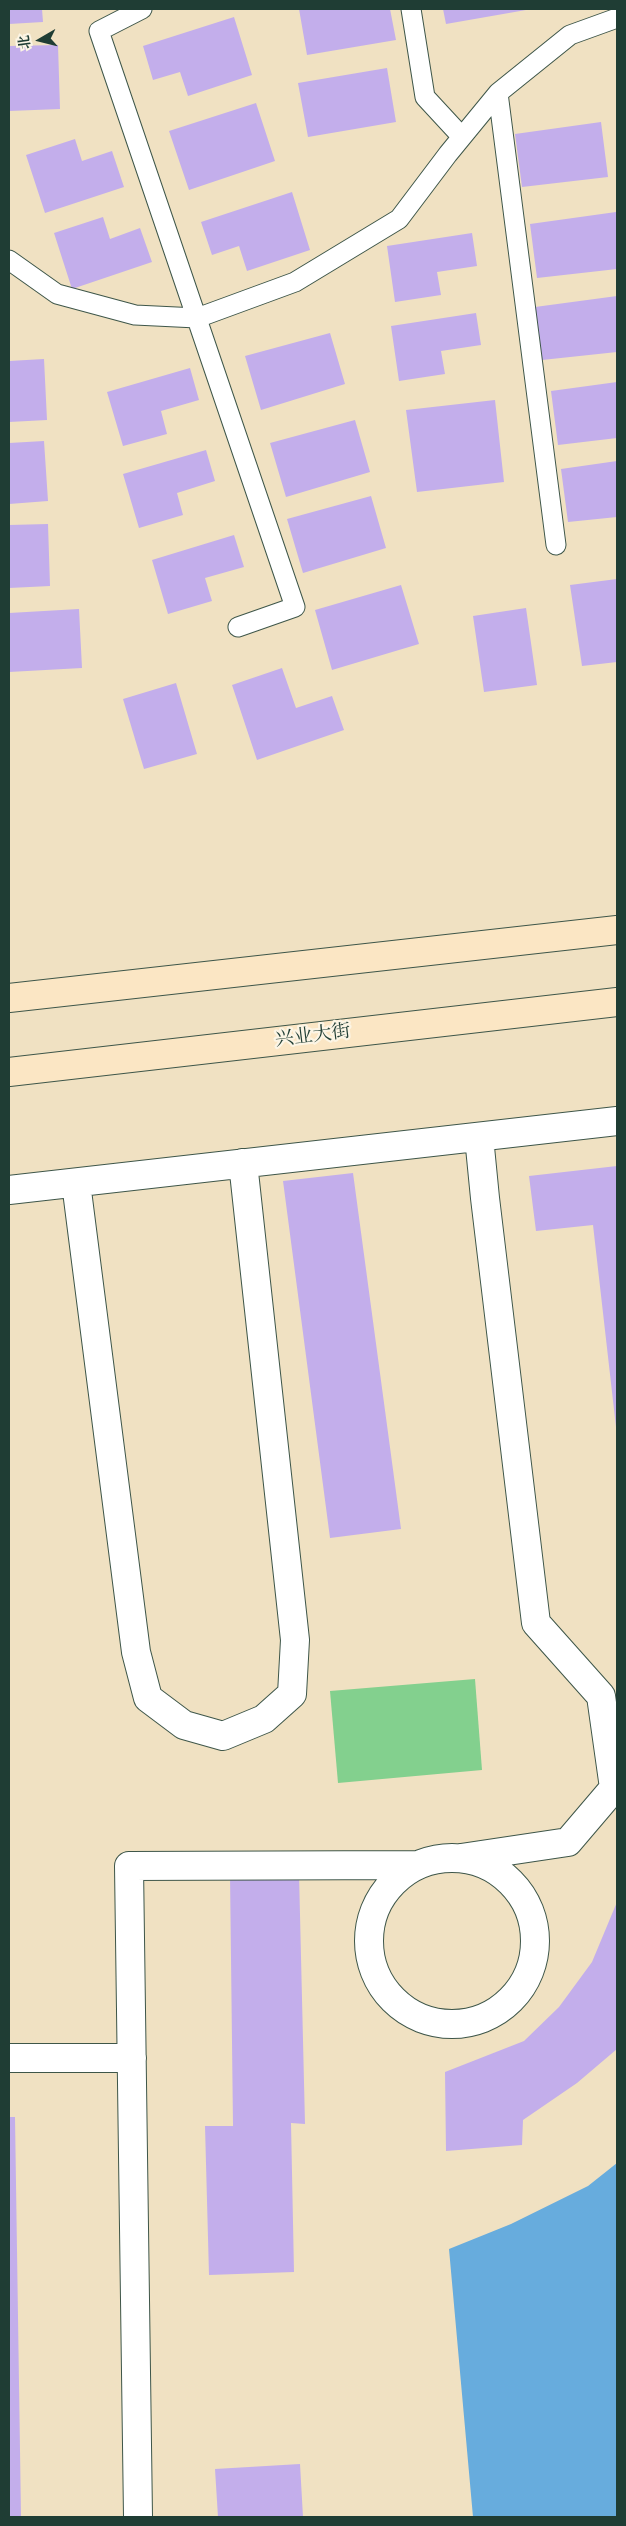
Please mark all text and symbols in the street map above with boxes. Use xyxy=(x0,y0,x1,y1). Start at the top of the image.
north arrow xyxy=(15,15,65,65)
text: 北 xyxy=(15,34,35,50)
street label: 兴业大街 xyxy=(274,1021,352,1053)

